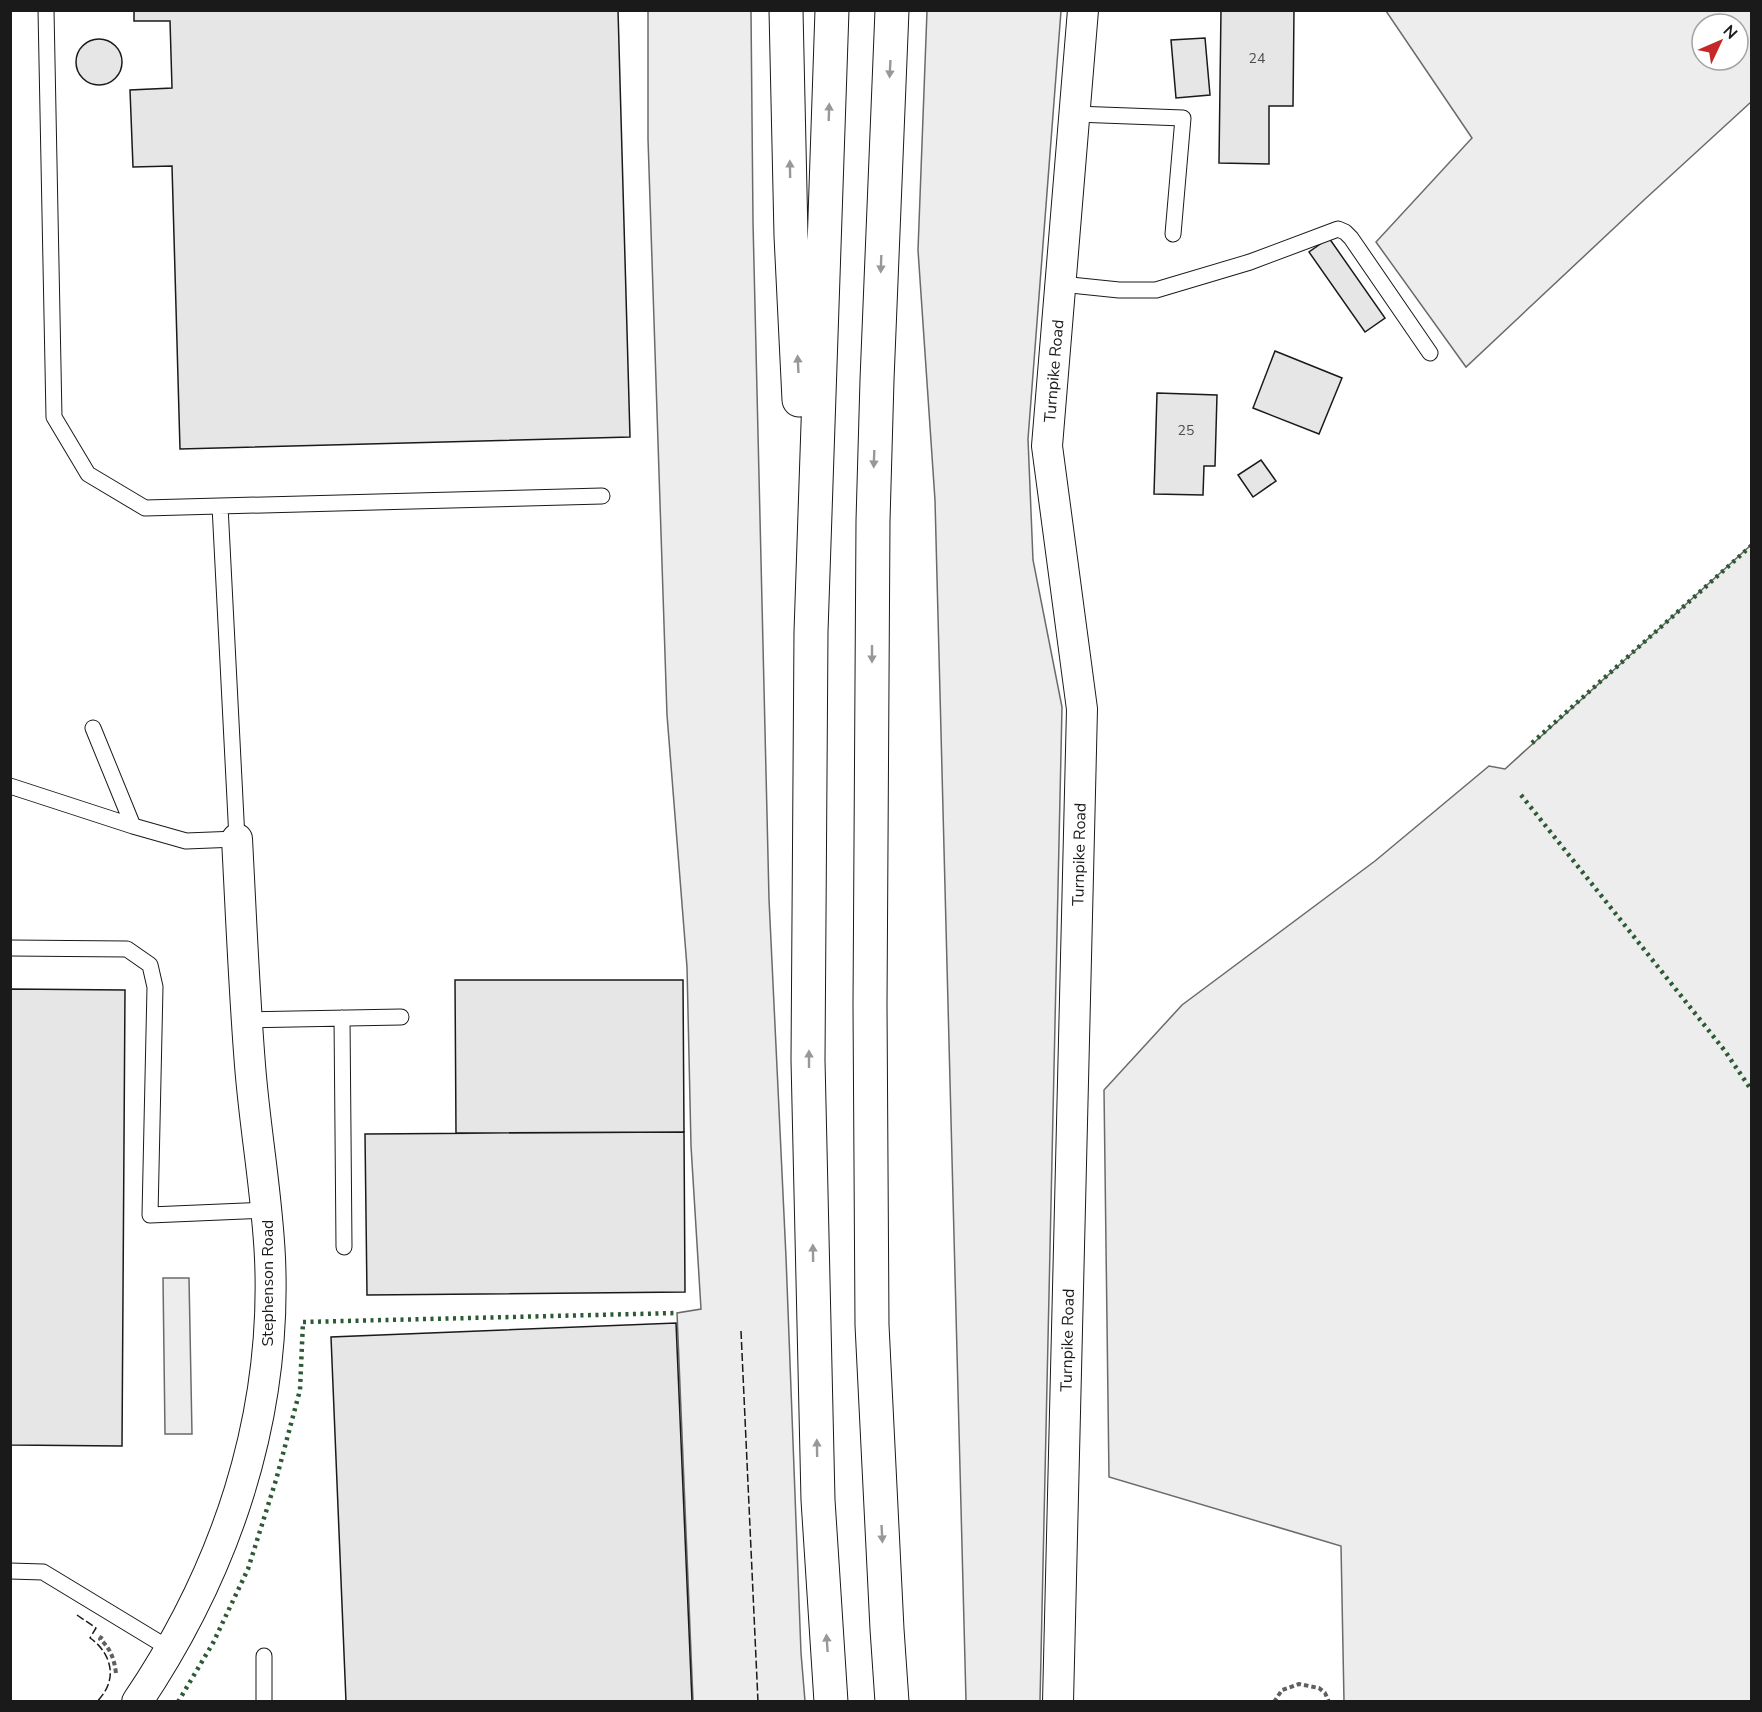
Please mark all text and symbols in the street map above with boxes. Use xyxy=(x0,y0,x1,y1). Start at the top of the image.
north arrow xyxy=(1690,12,1750,72)
text: N xyxy=(1718,20,1742,44)
house number: 24 xyxy=(1249,49,1265,68)
one-way arrow xyxy=(885,59,894,78)
one-way arrow xyxy=(824,103,833,122)
one-way arrow xyxy=(785,160,795,179)
one-way arrow xyxy=(877,254,886,273)
street label: Turnpike Road xyxy=(1039,319,1069,423)
one-way arrow xyxy=(793,355,802,374)
house number: 25 xyxy=(1178,421,1194,440)
one-way arrow xyxy=(870,449,879,468)
one-way arrow xyxy=(867,644,877,663)
street label: Turnpike Road xyxy=(1067,802,1092,906)
one-way arrow xyxy=(804,1049,814,1068)
street label: Stephenson Road xyxy=(257,1220,279,1346)
one-way arrow xyxy=(808,1244,817,1263)
street label: Turnpike Road xyxy=(1056,1288,1080,1392)
one-way arrow xyxy=(812,1439,822,1458)
one-way arrow xyxy=(878,1524,887,1543)
one-way arrow xyxy=(822,1634,832,1653)

